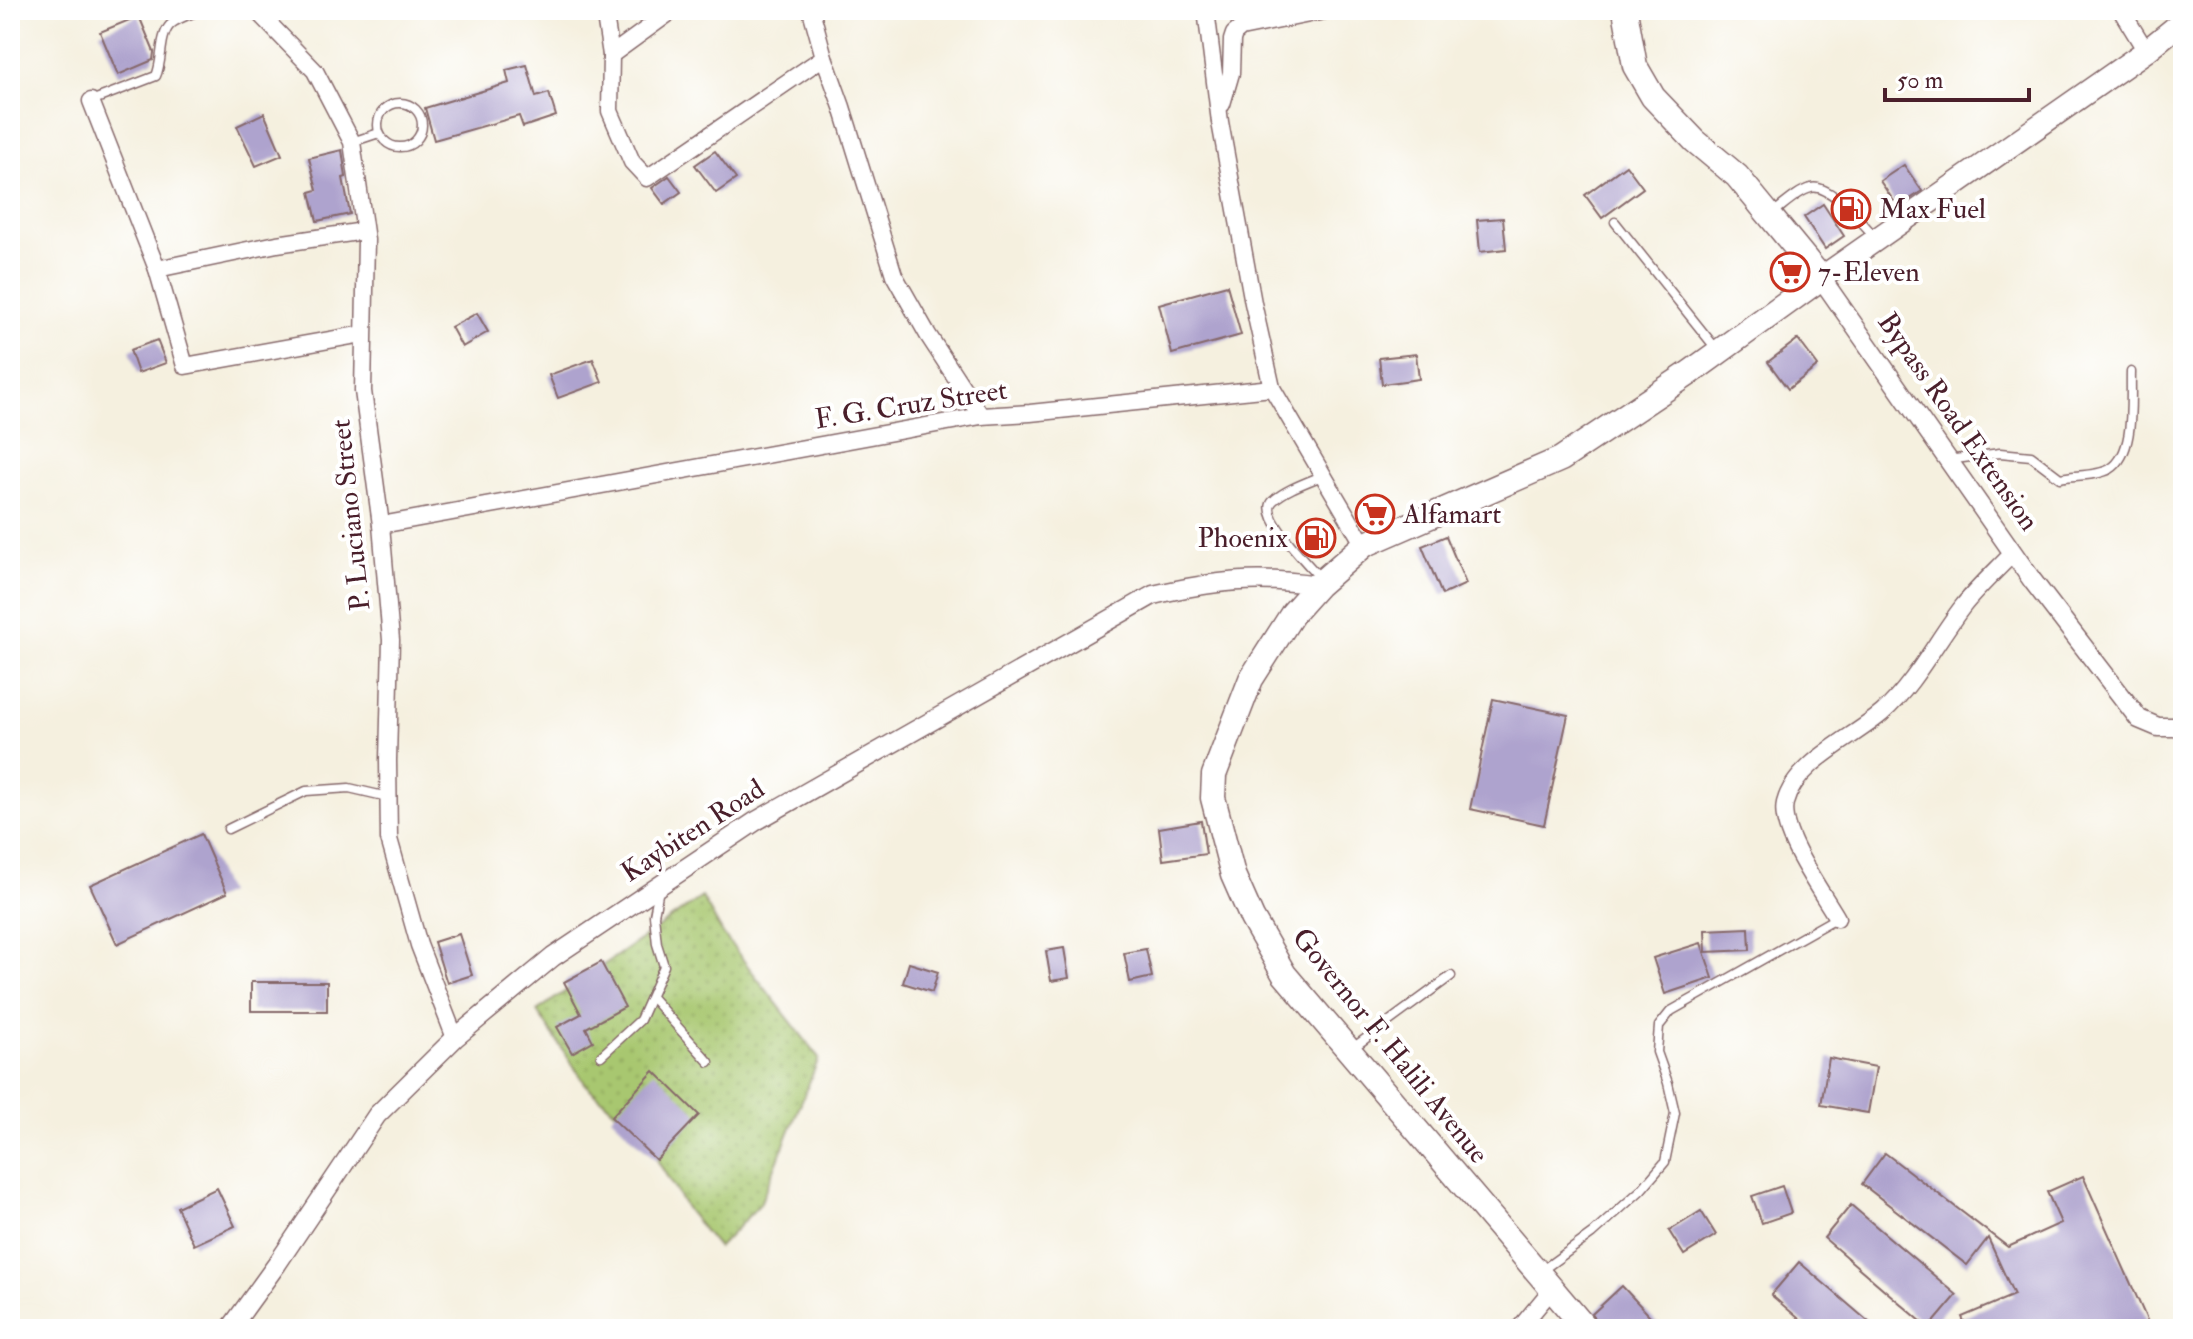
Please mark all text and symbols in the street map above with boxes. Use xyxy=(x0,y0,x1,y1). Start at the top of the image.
scale bar xyxy=(1885,52,2029,102)
text: 50 m xyxy=(1897,65,1944,96)
fuel station icon: Max Fuel xyxy=(1830,188,1872,230)
place label: Max Fuel xyxy=(1879,192,1986,227)
supermarket icon: 7-Eleven xyxy=(1769,251,1811,293)
place label: 7-Eleven xyxy=(1818,255,1920,290)
street label: Bypass Road Extension xyxy=(1870,306,2046,538)
street label: F. G. Cruz Street xyxy=(812,373,1010,437)
street label: P. Luciano Street xyxy=(324,417,378,613)
supermarket icon: Alfamart xyxy=(1354,493,1396,535)
place label: Alfamart xyxy=(1402,497,1501,532)
fuel station icon: Phoenix xyxy=(1295,517,1337,559)
place label: Phoenix xyxy=(1197,521,1289,556)
street label: Kaybiten Road xyxy=(615,772,771,890)
street label: Governor F. Halili Avenue xyxy=(1284,921,1496,1171)

